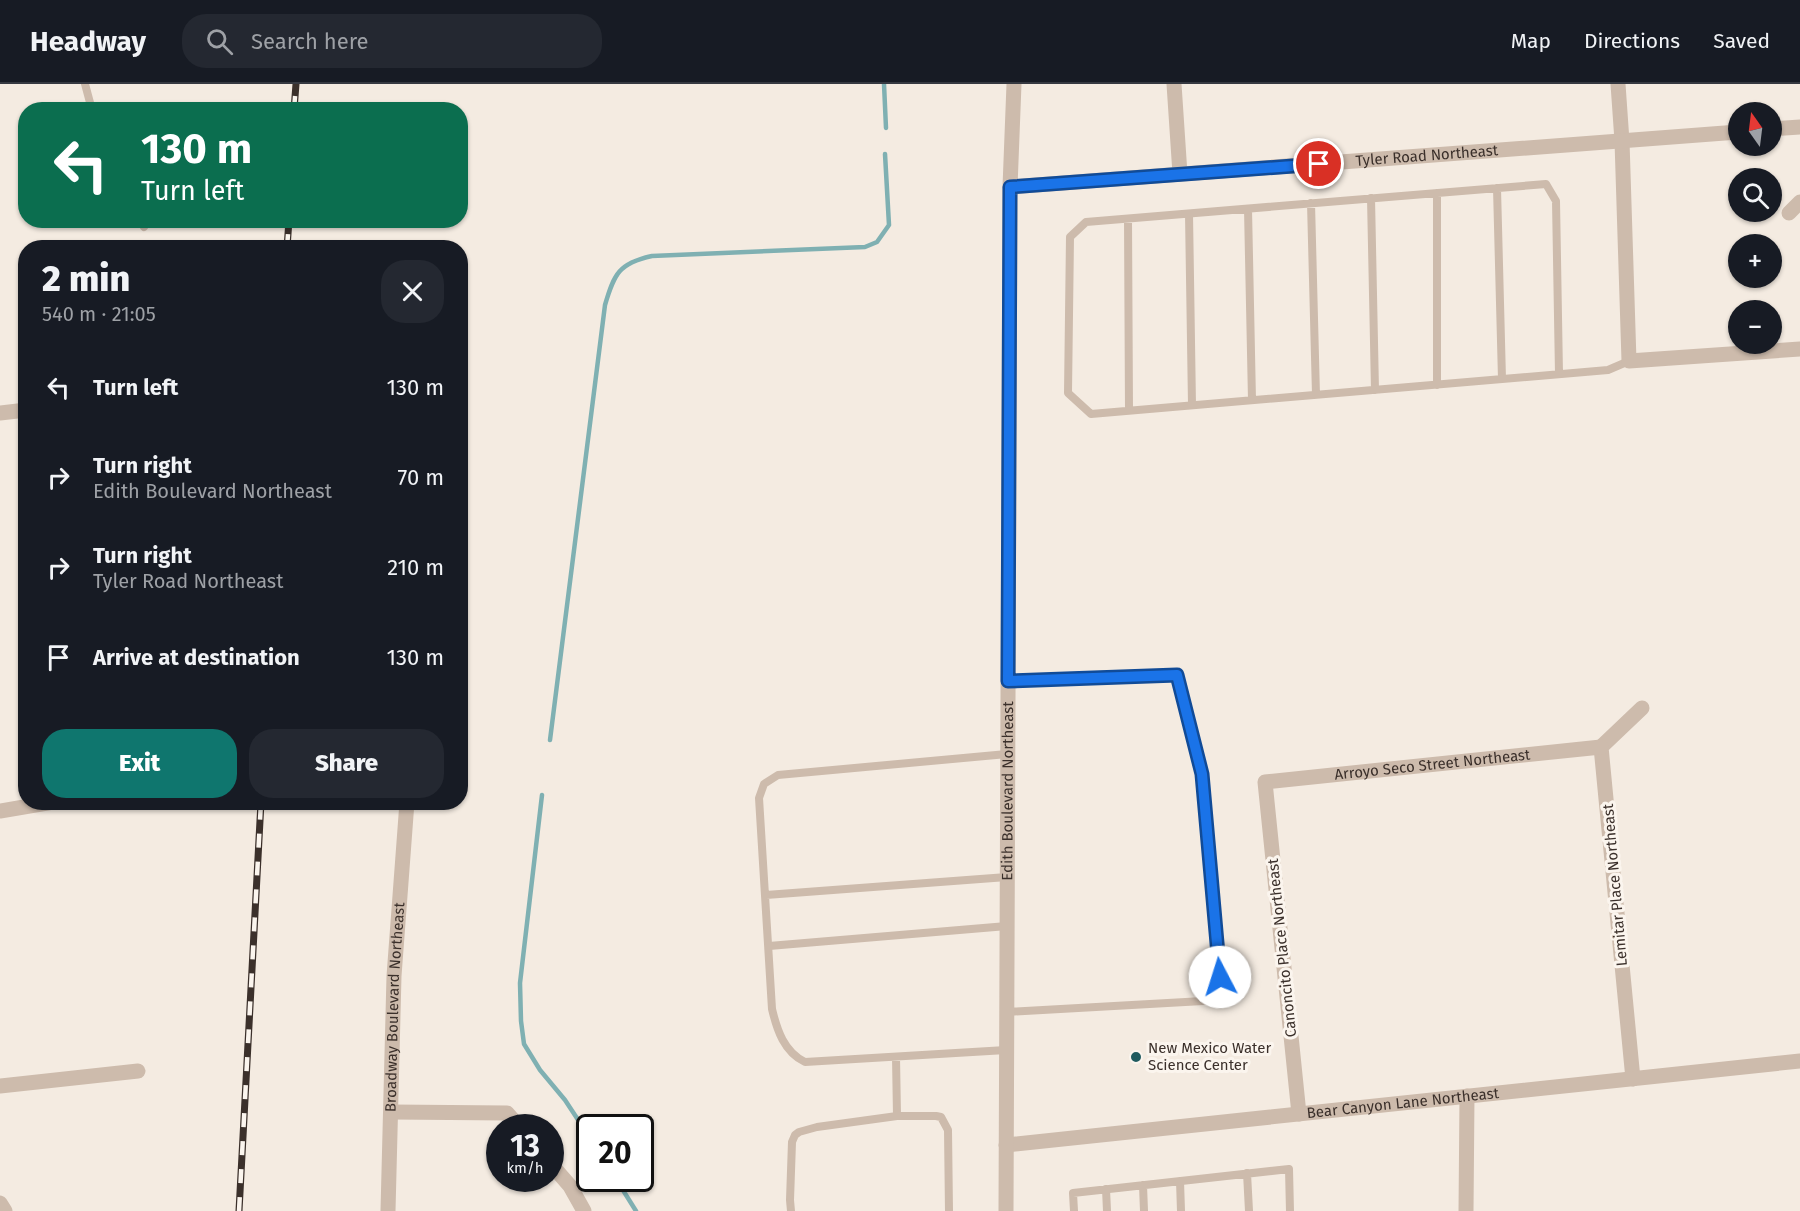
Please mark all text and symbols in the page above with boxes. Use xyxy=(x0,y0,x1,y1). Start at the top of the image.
search box xyxy=(182,14,602,68)
text: Headway xyxy=(30,25,146,58)
icon: search xyxy=(203,25,236,58)
text: Search here xyxy=(251,28,369,55)
text: Map xyxy=(1511,28,1551,54)
text: Directions xyxy=(1584,28,1680,54)
text: Saved xyxy=(1713,28,1770,54)
north arrow xyxy=(1728,102,1782,156)
map controls xyxy=(1728,102,1782,354)
text: 130 m xyxy=(141,124,252,174)
icon: left xyxy=(42,126,120,204)
pin xyxy=(1293,138,1344,189)
street label: Tyler Road Northeast xyxy=(1355,141,1499,170)
icon: arrive xyxy=(1302,147,1335,180)
button: search xyxy=(1728,168,1782,222)
text: Turn left xyxy=(141,175,244,207)
button: + xyxy=(1728,234,1782,288)
text: 2 min xyxy=(42,257,130,301)
button: close xyxy=(381,260,444,323)
button: − xyxy=(1728,300,1782,354)
text: 540 m · 21:05 xyxy=(42,302,156,326)
icon: left xyxy=(42,371,75,404)
text: Turn left xyxy=(93,374,178,401)
text: 130 m xyxy=(387,374,444,401)
text: Turn right xyxy=(93,452,192,479)
icon: right xyxy=(42,461,75,494)
text: 70 m xyxy=(398,464,444,491)
text: Edith Boulevard Northeast xyxy=(93,479,332,503)
text: Turn right xyxy=(93,542,192,569)
icon: right xyxy=(42,551,75,584)
text: 210 m xyxy=(387,554,444,581)
text: Tyler Road Northeast xyxy=(93,569,283,593)
icon: arrive xyxy=(42,641,75,674)
text: Arrive at destination xyxy=(93,644,300,671)
text: 130 m xyxy=(387,644,444,671)
street label: Edith Boulevard Northeast xyxy=(998,701,1017,881)
button: Exit xyxy=(42,729,237,798)
button: Share xyxy=(249,729,444,798)
street label: Arroyo Seco Street Northeast xyxy=(1334,745,1532,784)
street label: Lemitar Place Northeast xyxy=(1599,802,1631,967)
street label: Canoncito Place Northeast xyxy=(1264,857,1300,1038)
street label: Broadway Boulevard Northeast xyxy=(382,901,409,1112)
position arrow xyxy=(1188,945,1252,1009)
place label: New Mexico Water Science Center xyxy=(1148,1039,1271,1074)
marker: New Mexico Water Science Center xyxy=(1129,1050,1143,1064)
street label: Bear Canyon Lane Northeast xyxy=(1306,1084,1500,1122)
speed limit sign: 20 xyxy=(576,1114,654,1192)
text: 13 xyxy=(510,1128,540,1164)
text: km/h xyxy=(506,1159,544,1177)

